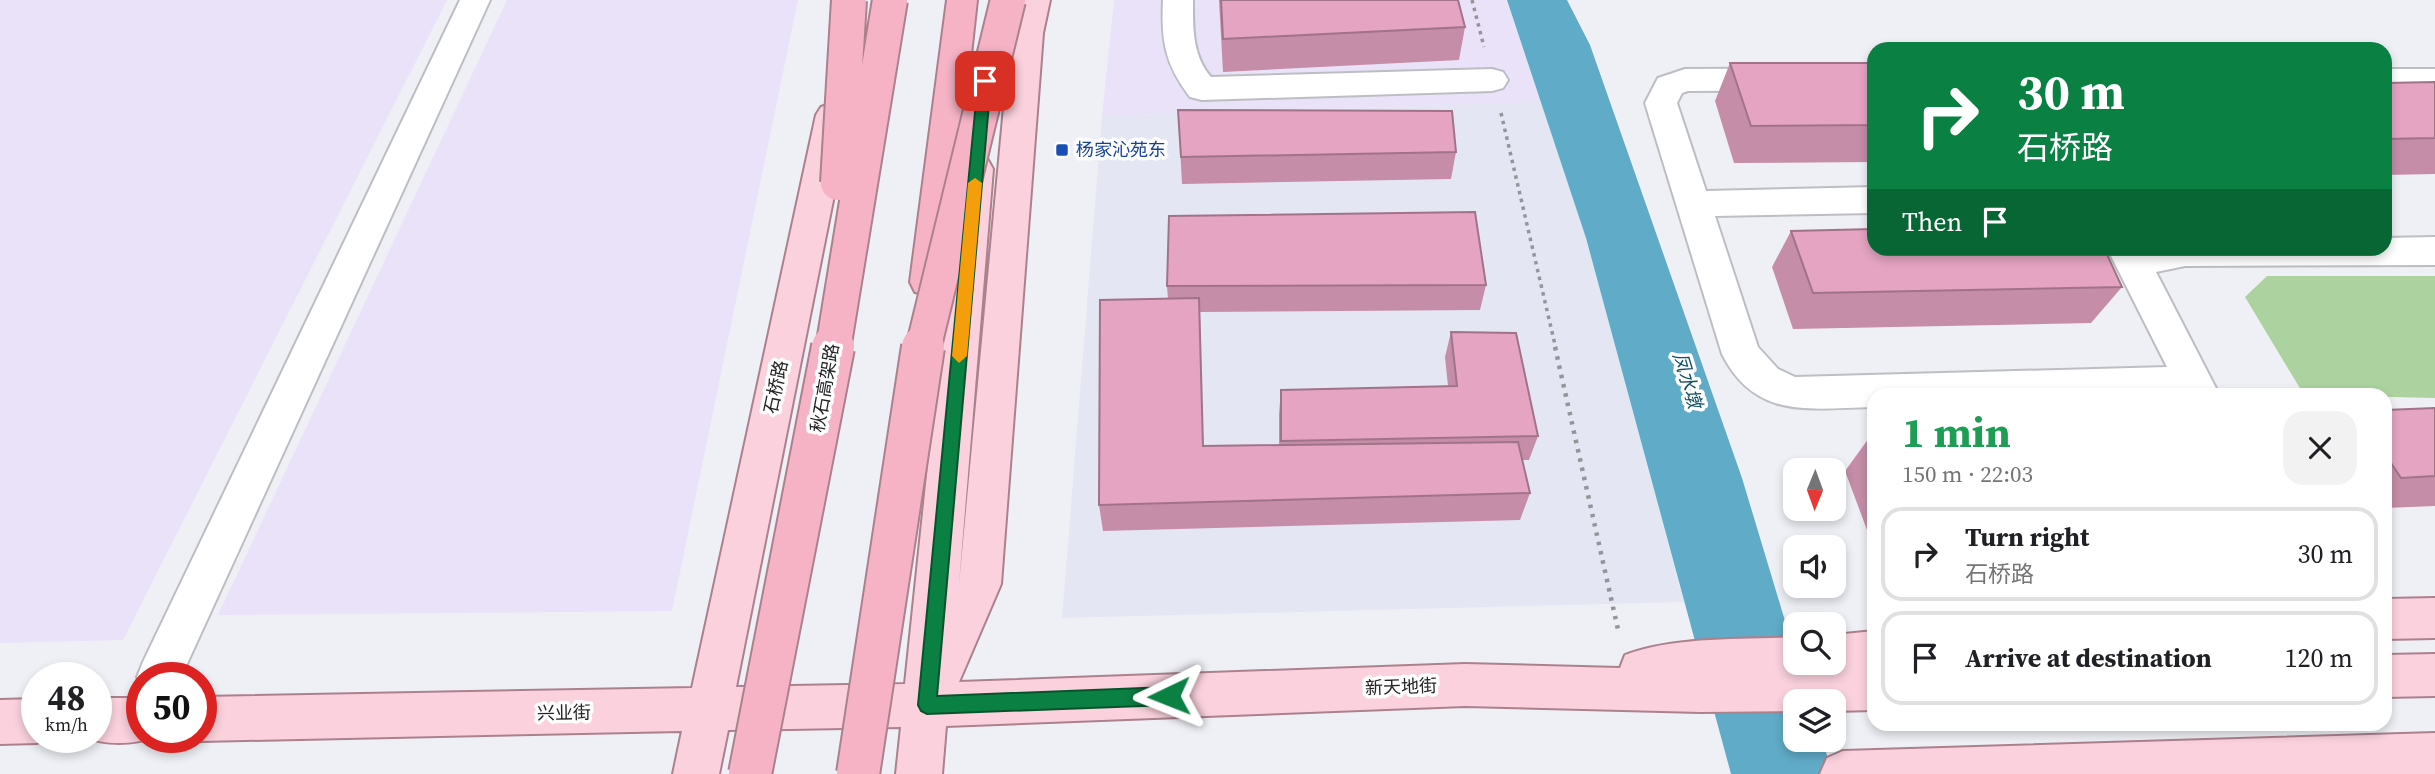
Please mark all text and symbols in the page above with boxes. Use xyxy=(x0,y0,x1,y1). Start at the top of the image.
pin xyxy=(955,51,1015,111)
text: 30 m xyxy=(2017,58,2125,125)
icon: arrive xyxy=(966,62,1004,100)
icon: right xyxy=(1902,70,1993,161)
text: 石桥路 xyxy=(2017,126,2113,170)
place label: 杨家沁苑东 xyxy=(1076,137,1166,162)
marker: 杨家沁苑东 xyxy=(1054,142,1070,158)
icon: arrive xyxy=(1976,203,2014,241)
text: Then xyxy=(1902,204,1962,240)
street label: 秋石高架路 xyxy=(804,341,845,434)
water label: 凤水墩 xyxy=(1667,349,1710,414)
street label: 石桥路 xyxy=(758,358,793,416)
text: 1 min xyxy=(1902,403,2011,461)
button: close xyxy=(2283,411,2357,485)
north arrow xyxy=(1783,458,1846,522)
map controls xyxy=(1783,458,1846,752)
text: 150 m · 22:03 xyxy=(1902,458,2033,490)
text: Turn right xyxy=(1965,519,2089,555)
button: sound xyxy=(1783,535,1846,598)
icon: right xyxy=(1906,535,1944,573)
text: 30 m xyxy=(2298,536,2353,572)
text: 石桥路 xyxy=(1965,558,2034,590)
button: search xyxy=(1783,612,1846,675)
icon: arrive xyxy=(1906,639,1944,677)
text: Arrive at destination xyxy=(1965,640,2212,676)
text: 120 m xyxy=(2285,640,2353,676)
position arrow xyxy=(1132,659,1206,733)
speed limit sign: 50 xyxy=(126,662,217,753)
street label: 新天地街 xyxy=(1365,673,1437,700)
text: 48 xyxy=(48,674,85,722)
button: layers xyxy=(1783,689,1846,752)
street label: 兴业街 xyxy=(537,700,591,725)
text: km/h xyxy=(45,712,88,737)

